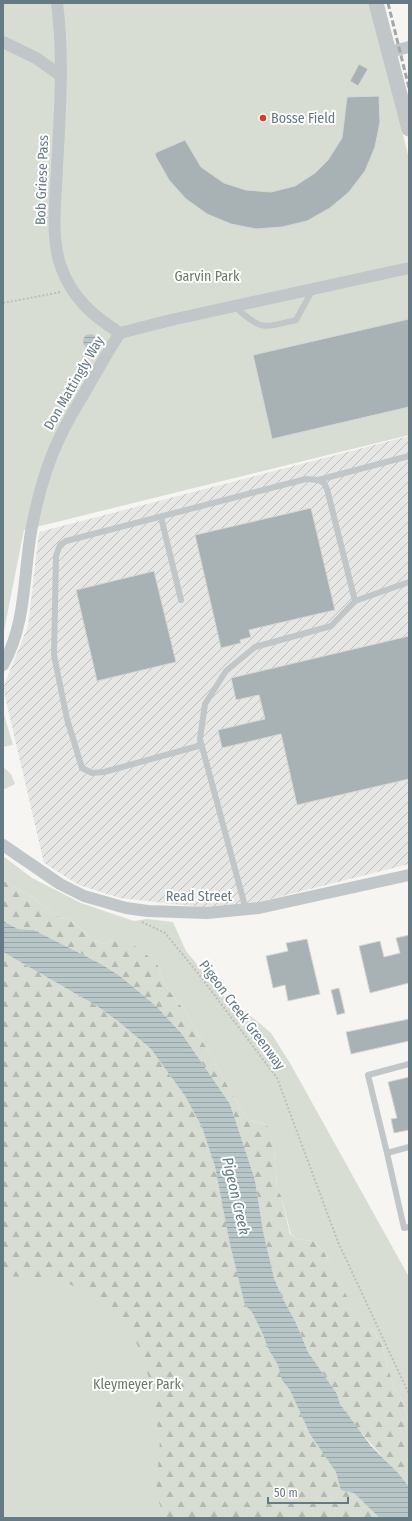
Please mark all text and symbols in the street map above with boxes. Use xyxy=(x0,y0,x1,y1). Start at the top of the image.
place label: Bosse Field xyxy=(271,110,335,127)
marker: Bosse Field xyxy=(258,113,268,123)
street label: Bob Griese Pass xyxy=(32,134,52,226)
park label: Garvin Park xyxy=(174,268,240,285)
street label: Don Mattingly Way xyxy=(40,332,108,433)
street label: Read Street xyxy=(166,888,233,905)
street label: Pigeon Creek Greenway xyxy=(195,957,289,1074)
water label: Pigeon Creek xyxy=(218,1155,254,1237)
park label: Kleymeyer Park xyxy=(93,1376,181,1393)
scale bar xyxy=(268,1479,348,1505)
text: 50 m xyxy=(274,1486,298,1500)

